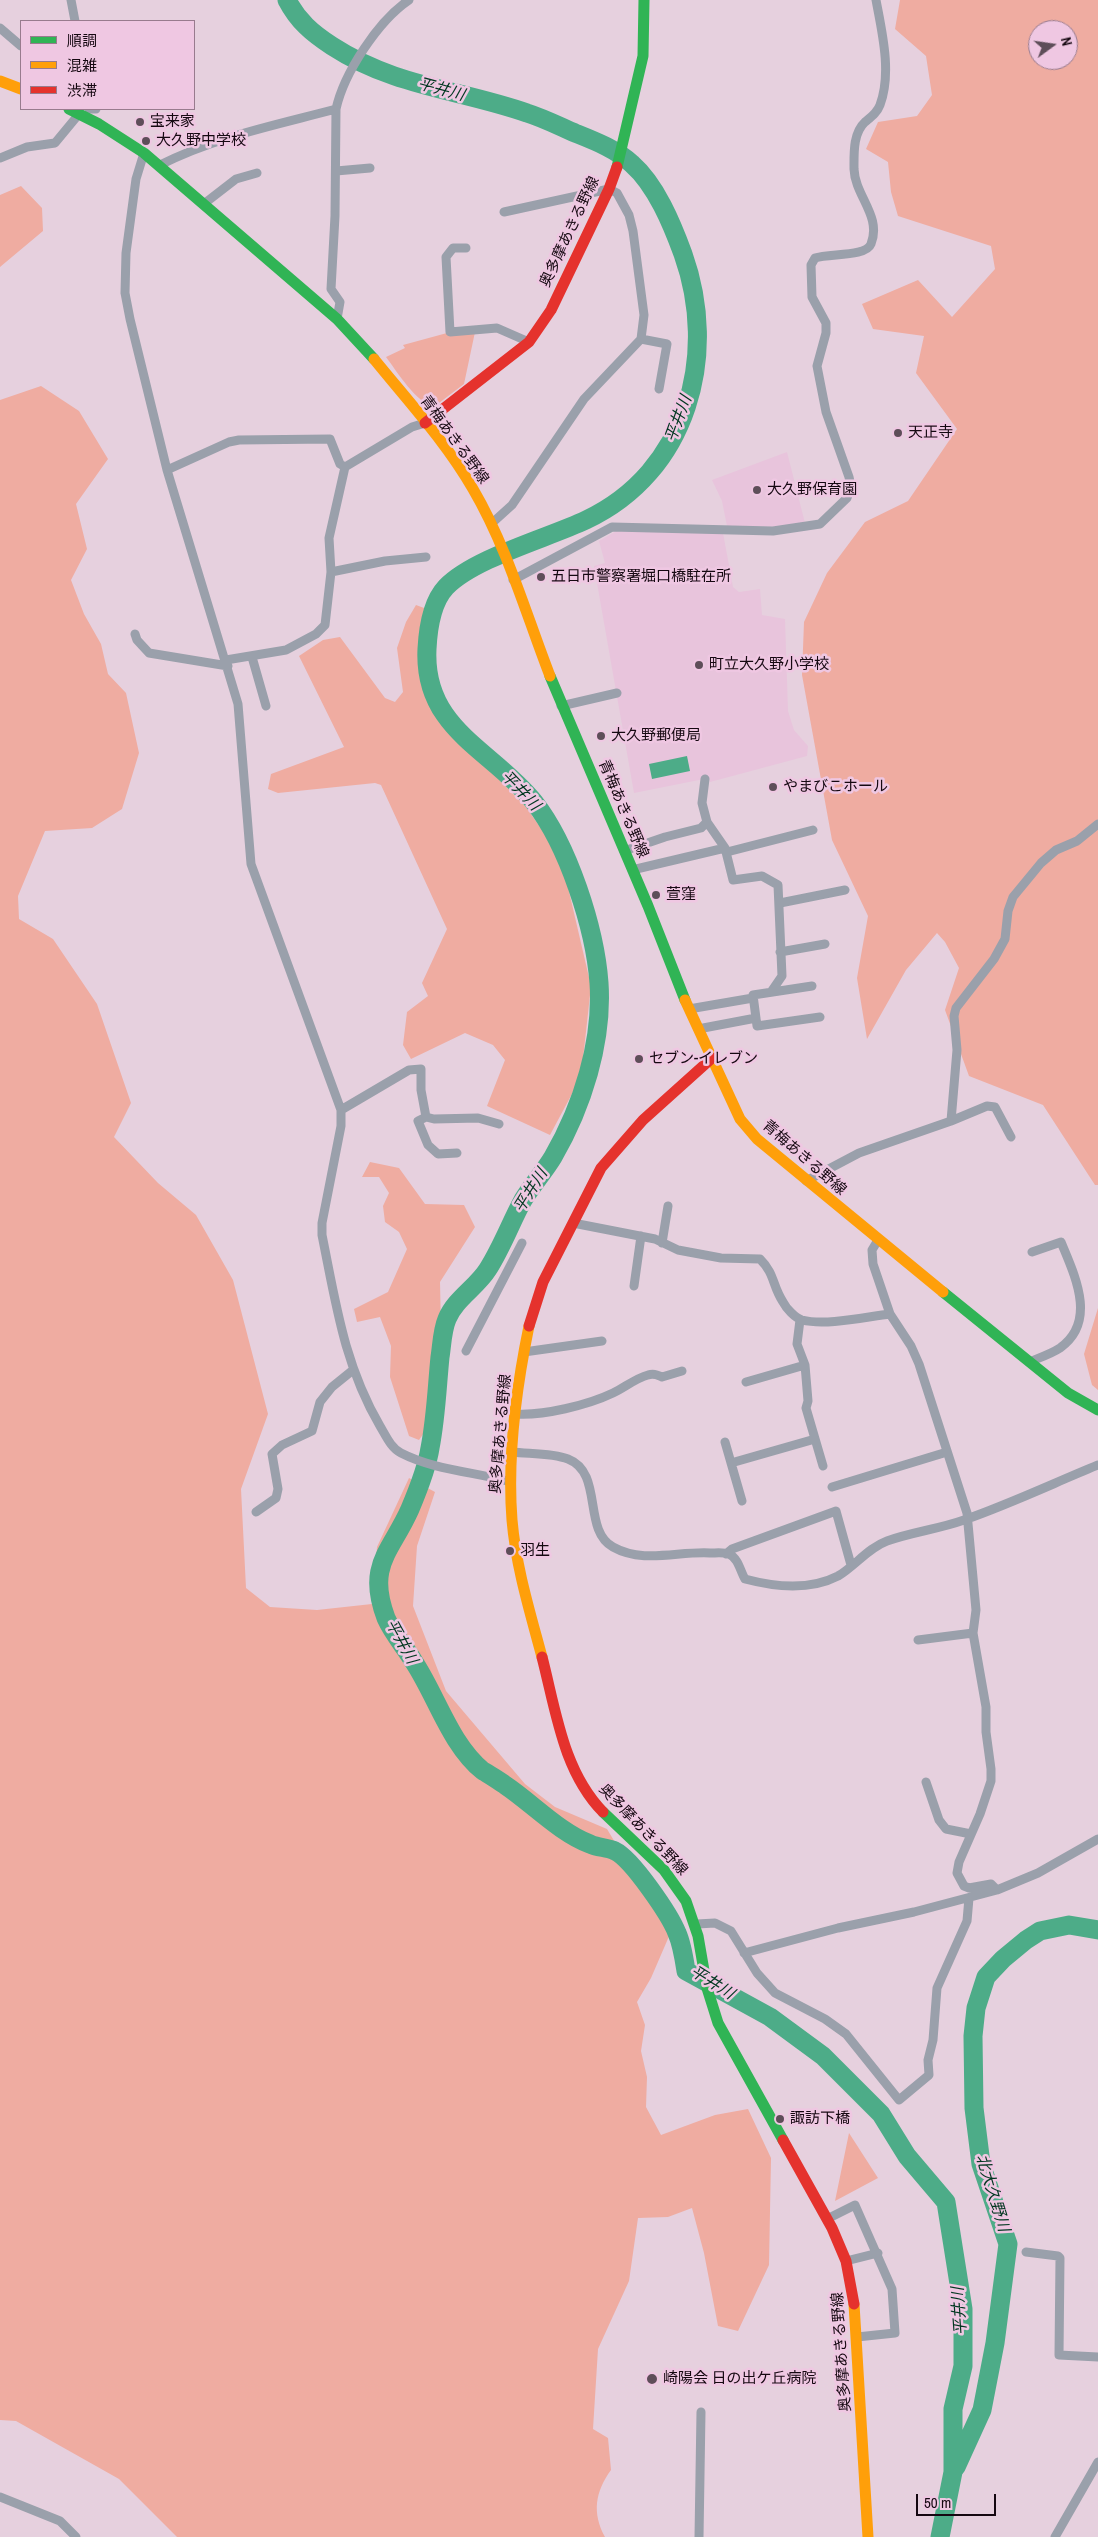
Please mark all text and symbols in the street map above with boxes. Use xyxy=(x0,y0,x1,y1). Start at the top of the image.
legend xyxy=(20,20,195,110)
north arrow xyxy=(1028,20,1078,70)
text: 順調 xyxy=(67,30,97,51)
text: N xyxy=(1057,35,1076,48)
text: 混雑 xyxy=(67,55,97,76)
water label: 平井川 xyxy=(415,75,467,105)
text: 渋滞 xyxy=(67,80,97,101)
place label: 宝来家 xyxy=(150,113,195,131)
marker: 宝来家 xyxy=(134,116,146,128)
place label: 大久野中学校 xyxy=(156,132,246,150)
marker: 大久野中学校 xyxy=(140,135,152,147)
street label: 奥多摩あきる野線 xyxy=(536,174,604,290)
street label: 青梅あきる野線 xyxy=(416,392,492,488)
water label: 平井川 xyxy=(662,393,696,445)
place label: 天正寺 xyxy=(908,424,953,442)
marker: 天正寺 xyxy=(892,427,904,439)
place label: 大久野保育園 xyxy=(767,481,857,499)
marker: 大久野保育園 xyxy=(751,484,763,496)
place label: 五日市警察署堀口橋駐在所 xyxy=(551,568,731,586)
marker: 五日市警察署堀口橋駐在所 xyxy=(535,571,547,583)
place label: 町立大久野小学校 xyxy=(709,656,829,674)
marker: 町立大久野小学校 xyxy=(693,659,705,671)
place label: 大久野郵便局 xyxy=(611,727,701,745)
marker: 大久野郵便局 xyxy=(595,730,607,742)
street label: 青梅あきる野線 xyxy=(594,757,652,861)
water label: 平井川 xyxy=(496,767,544,815)
place label: やまびこホール xyxy=(783,778,888,796)
marker: やまびこホール xyxy=(767,781,779,793)
place label: 萱窪 xyxy=(666,886,696,904)
marker: 萱窪 xyxy=(650,889,662,901)
place label: セブン-イレブン xyxy=(649,1050,758,1068)
marker: セブン-イレブン xyxy=(633,1053,645,1065)
street label: 青梅あきる野線 xyxy=(758,1117,850,1199)
water label: 平井川 xyxy=(510,1166,552,1216)
street label: 奥多摩あきる野線 xyxy=(487,1373,515,1495)
place label: 羽生 xyxy=(520,1542,550,1560)
marker: 羽生 xyxy=(504,1545,516,1557)
water label: 平井川 xyxy=(381,1616,421,1668)
street label: 奥多摩あきる野線 xyxy=(595,1781,691,1879)
water label: 平井川 xyxy=(687,1962,737,2004)
place label: 諏訪下橋 xyxy=(790,2110,850,2128)
marker: 諏訪下橋 xyxy=(774,2113,786,2125)
water label: 北大久野川 xyxy=(971,2152,1013,2234)
water label: 平井川 xyxy=(949,2286,971,2336)
street label: 奥多摩あきる野線 xyxy=(829,2292,855,2412)
place label: 崎陽会 日の出ケ丘病院 xyxy=(663,2370,816,2388)
marker: 崎陽会 日の出ケ丘病院 xyxy=(645,2372,659,2386)
scale bar xyxy=(918,2484,998,2516)
text: 50 m xyxy=(924,2492,951,2513)

